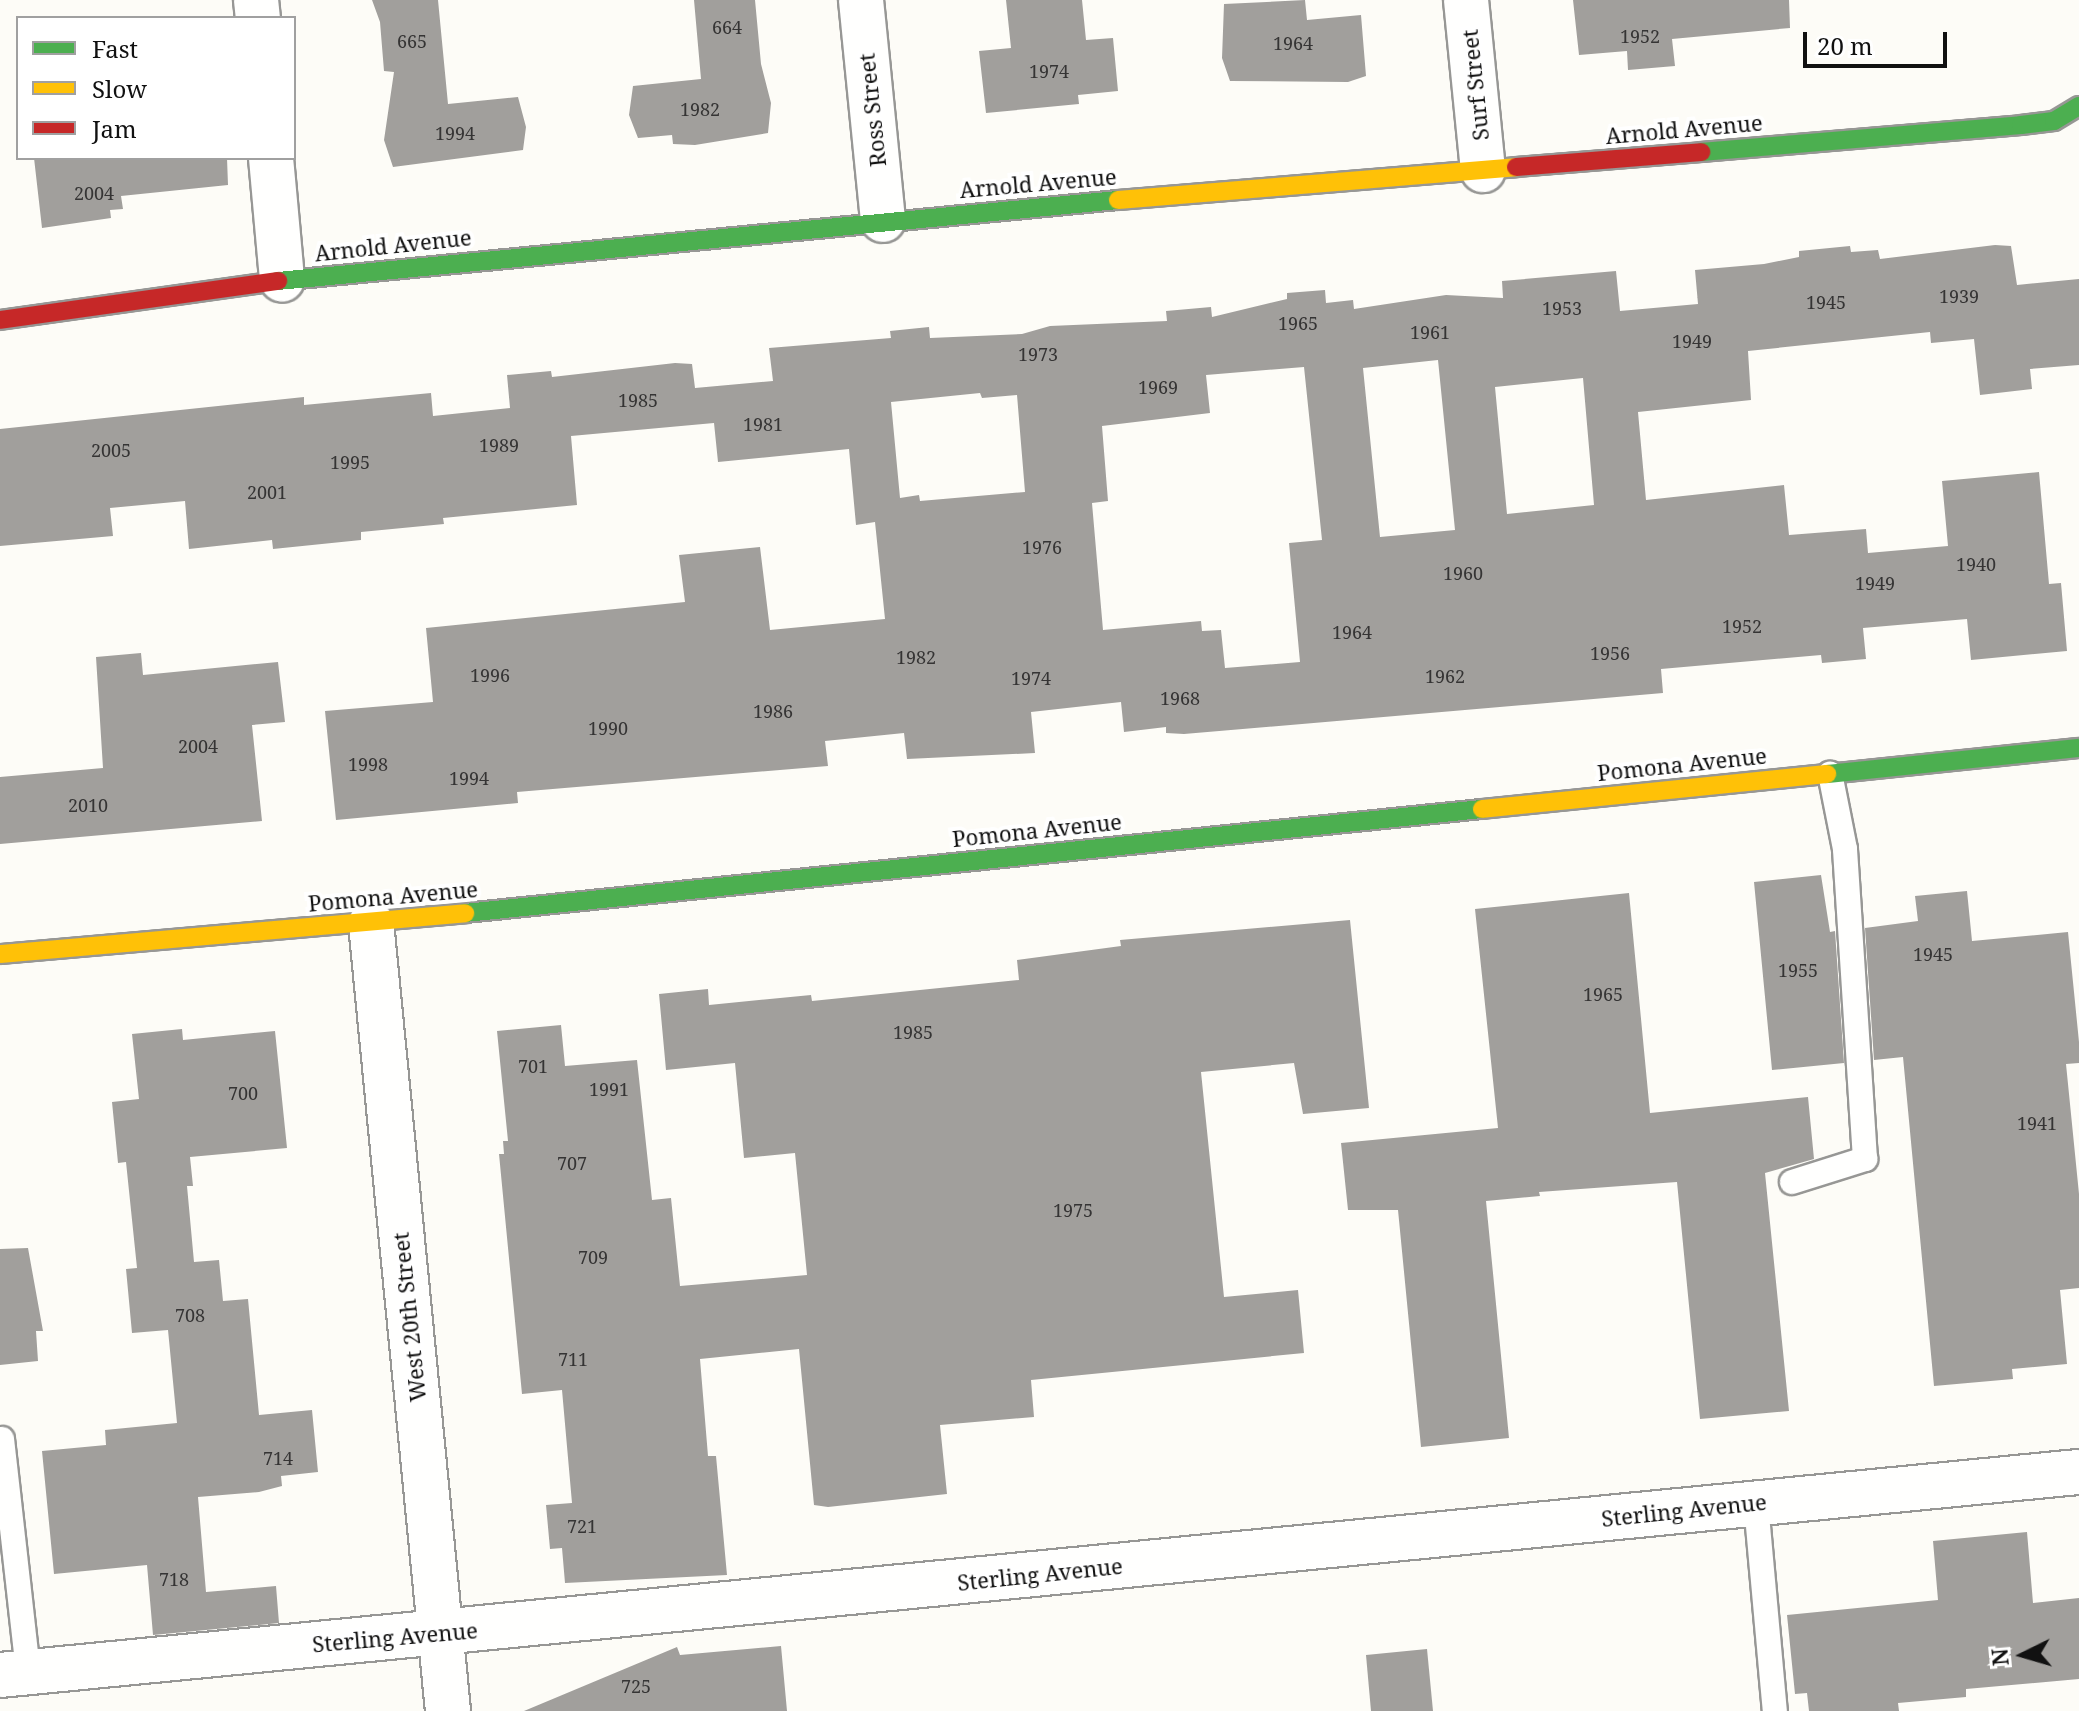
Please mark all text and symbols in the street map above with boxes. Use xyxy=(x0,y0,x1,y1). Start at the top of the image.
legend xyxy=(16,16,296,160)
house number: 664 xyxy=(712,16,742,38)
scale bar xyxy=(1807,16,1951,66)
house number: 1952 xyxy=(1620,25,1660,47)
street label: Surf Street xyxy=(1456,28,1494,142)
text: 20 m xyxy=(1817,29,1873,62)
house number: 665 xyxy=(397,30,427,52)
text: Fast xyxy=(92,32,138,65)
house number: 1964 xyxy=(1273,32,1313,54)
street label: Ross Street xyxy=(853,52,891,168)
house number: 1974 xyxy=(1029,60,1069,82)
text: Slow xyxy=(92,72,147,105)
house number: 1982 xyxy=(680,98,720,120)
street label: Arnold Avenue xyxy=(1604,109,1764,149)
text: Jam xyxy=(92,112,137,145)
house number: 1994 xyxy=(435,122,475,144)
street label: Arnold Avenue xyxy=(958,163,1118,203)
house number: 2004 xyxy=(74,182,114,204)
street label: Arnold Avenue xyxy=(313,224,473,266)
house number: 1939 xyxy=(1939,285,1979,307)
house number: 1945 xyxy=(1806,291,1846,313)
house number: 1953 xyxy=(1542,297,1582,319)
house number: 1965 xyxy=(1278,312,1318,334)
house number: 1961 xyxy=(1410,321,1450,343)
house number: 1949 xyxy=(1672,330,1712,352)
house number: 1973 xyxy=(1018,343,1058,365)
house number: 1969 xyxy=(1138,376,1178,398)
house number: 1985 xyxy=(618,389,658,411)
house number: 1981 xyxy=(743,413,783,435)
house number: 1989 xyxy=(479,434,519,456)
house number: 2005 xyxy=(91,439,131,461)
house number: 1995 xyxy=(330,451,370,473)
house number: 2001 xyxy=(247,481,287,503)
house number: 1976 xyxy=(1022,536,1062,558)
house number: 1940 xyxy=(1956,553,1996,575)
house number: 1960 xyxy=(1443,562,1483,584)
house number: 1949 xyxy=(1855,572,1895,594)
house number: 1952 xyxy=(1722,615,1762,637)
house number: 1964 xyxy=(1332,621,1372,643)
house number: 1956 xyxy=(1590,642,1630,664)
house number: 1982 xyxy=(896,646,936,668)
house number: 1996 xyxy=(470,664,510,686)
house number: 1962 xyxy=(1425,665,1465,687)
house number: 1974 xyxy=(1011,667,1051,689)
house number: 1968 xyxy=(1160,687,1200,709)
house number: 1986 xyxy=(753,700,793,722)
house number: 1990 xyxy=(588,717,628,739)
house number: 2004 xyxy=(178,735,218,757)
street label: Pomona Avenue xyxy=(1596,742,1768,786)
house number: 1998 xyxy=(348,753,388,775)
house number: 1994 xyxy=(449,767,489,789)
house number: 2010 xyxy=(68,794,108,816)
street label: Pomona Avenue xyxy=(951,808,1123,852)
street label: Pomona Avenue xyxy=(307,875,479,917)
house number: 1945 xyxy=(1913,943,1953,965)
house number: 1955 xyxy=(1778,959,1818,981)
house number: 1965 xyxy=(1583,983,1623,1005)
house number: 1985 xyxy=(893,1021,933,1043)
house number: 701 xyxy=(518,1055,548,1077)
house number: 1991 xyxy=(589,1078,629,1100)
house number: 700 xyxy=(228,1082,258,1104)
house number: 1941 xyxy=(2017,1112,2057,1134)
house number: 707 xyxy=(557,1152,587,1174)
house number: 1975 xyxy=(1053,1199,1093,1221)
street label: West 20th Street xyxy=(387,1231,431,1403)
house number: 709 xyxy=(578,1246,608,1268)
house number: 708 xyxy=(175,1304,205,1326)
house number: 711 xyxy=(558,1348,588,1370)
house number: 714 xyxy=(263,1447,293,1469)
street label: Sterling Avenue xyxy=(1600,1488,1768,1532)
house number: 721 xyxy=(567,1515,597,1537)
street label: Sterling Avenue xyxy=(956,1552,1124,1596)
house number: 718 xyxy=(159,1568,189,1590)
north arrow xyxy=(1983,1615,2063,1695)
street label: Sterling Avenue xyxy=(311,1617,479,1657)
text: N xyxy=(1983,1647,2015,1667)
house number: 725 xyxy=(621,1675,651,1697)

